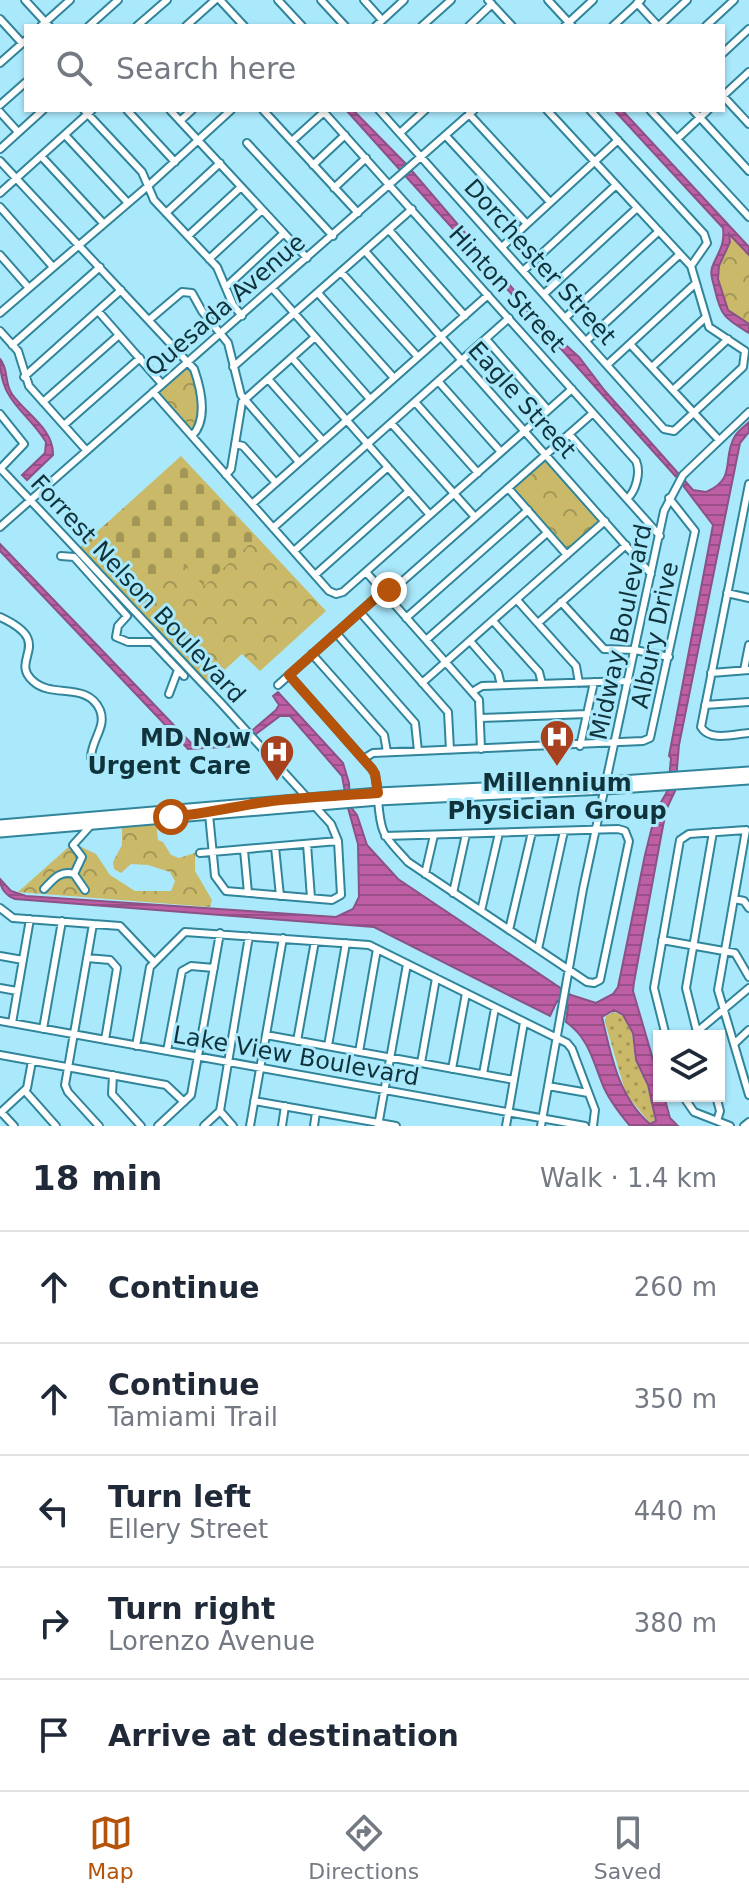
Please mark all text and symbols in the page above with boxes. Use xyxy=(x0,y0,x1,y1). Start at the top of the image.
search box xyxy=(24,24,725,112)
icon: search xyxy=(52,46,96,90)
text: Search here xyxy=(116,51,296,86)
street label: Dorchester Street xyxy=(458,174,622,350)
street label: Hinton Street xyxy=(443,220,571,358)
street label: Quesada Avenue xyxy=(139,228,311,382)
street label: Eagle Street xyxy=(462,336,582,464)
street label: Forrest Nelson Boulevard xyxy=(25,469,251,709)
street label: Midway Boulevard xyxy=(584,521,658,743)
street label: Albury Drive xyxy=(626,559,684,711)
route end xyxy=(371,572,407,608)
hospital icon: Millennium Physician Group xyxy=(538,718,576,768)
place label: MD Now Urgent Care xyxy=(87,724,251,780)
hospital icon: MD Now Urgent Care xyxy=(258,733,296,783)
place label: Millennium Physician Group xyxy=(447,769,667,825)
route start xyxy=(153,799,189,835)
street label: Lake View Boulevard xyxy=(171,1021,421,1091)
map controls xyxy=(653,1030,725,1102)
button: layers xyxy=(653,1030,725,1102)
text: 18 min xyxy=(32,1158,162,1198)
text: Walk · 1.4 km xyxy=(540,1163,717,1193)
icon: ahead xyxy=(32,1265,76,1309)
text: Continue xyxy=(108,1270,260,1305)
text: 260 m xyxy=(634,1272,717,1302)
text: Continue xyxy=(108,1367,260,1402)
icon: ahead xyxy=(32,1377,76,1421)
text: 350 m xyxy=(634,1384,717,1414)
text: Tamiami Trail xyxy=(108,1402,278,1432)
text: Turn left xyxy=(108,1479,251,1514)
icon: left xyxy=(32,1489,76,1533)
text: 440 m xyxy=(634,1496,717,1526)
text: Ellery Street xyxy=(108,1514,268,1544)
text: Turn right xyxy=(108,1591,275,1626)
icon: right xyxy=(32,1601,76,1645)
text: 380 m xyxy=(634,1608,717,1638)
text: Lorenzo Avenue xyxy=(108,1626,315,1656)
icon: arrive xyxy=(32,1713,76,1757)
text: Arrive at destination xyxy=(108,1718,459,1753)
tab: Map xyxy=(87,1811,134,1884)
tab: Directions xyxy=(308,1811,419,1884)
tab: Saved xyxy=(594,1811,662,1884)

